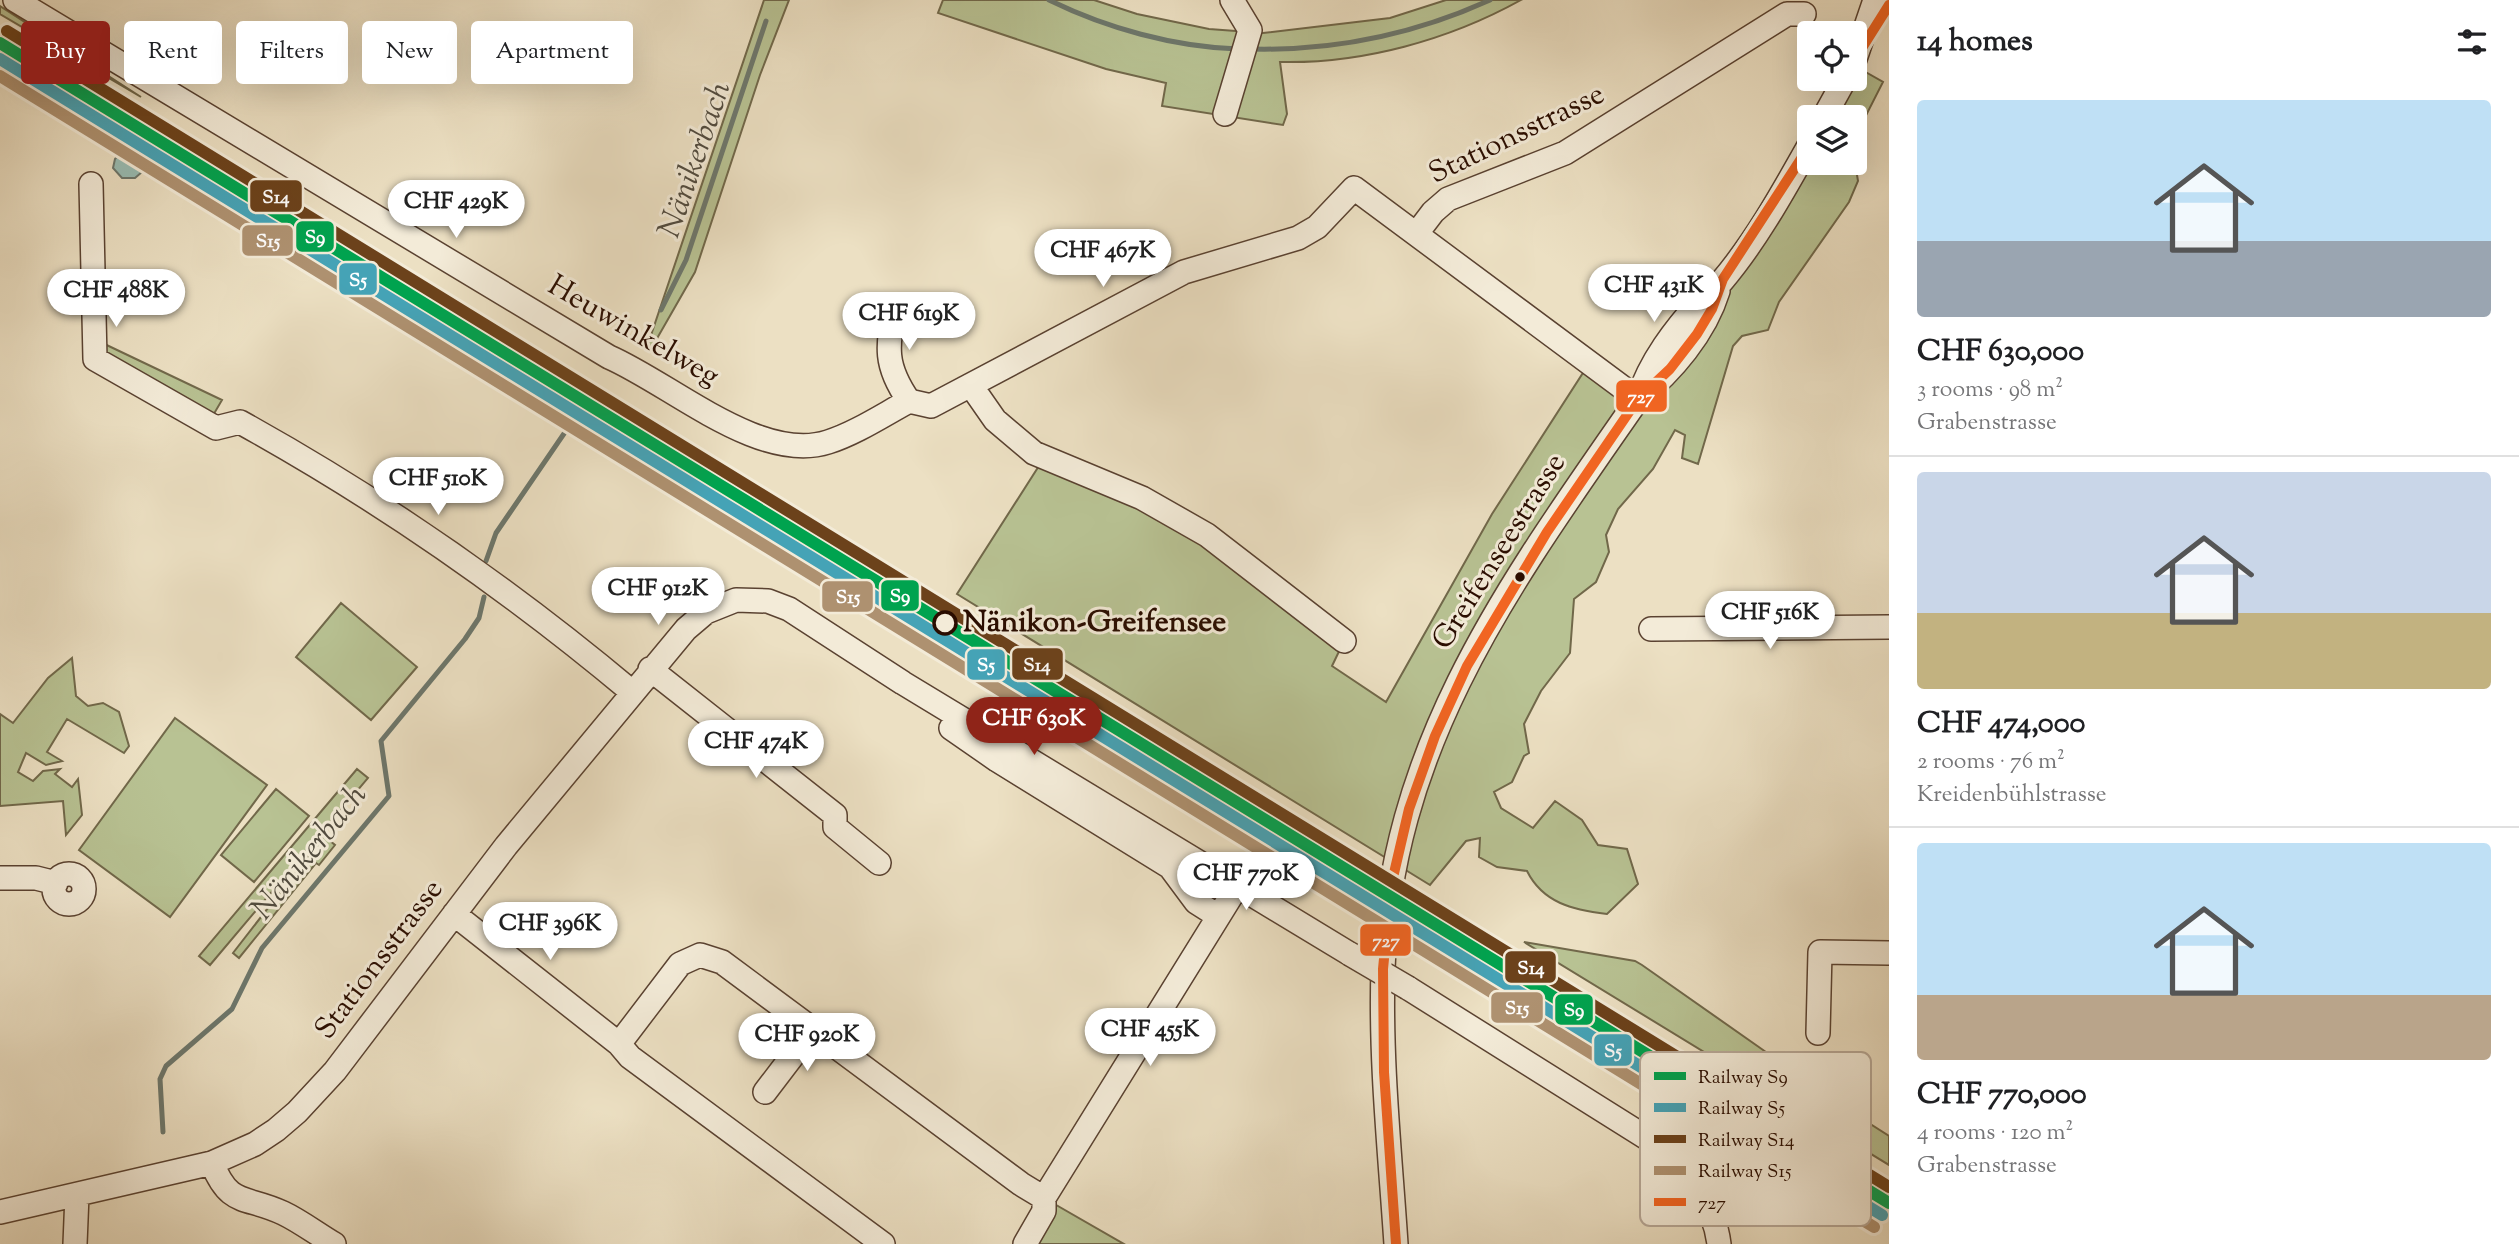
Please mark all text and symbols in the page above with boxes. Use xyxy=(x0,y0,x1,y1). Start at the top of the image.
chip: Buy xyxy=(21,21,110,84)
chip: Rent xyxy=(124,21,222,84)
chip: Filters xyxy=(236,21,348,84)
chip: New xyxy=(362,21,457,84)
chip: Apartment xyxy=(471,21,633,84)
map controls xyxy=(1797,21,1867,175)
button: locate xyxy=(1797,21,1867,91)
text: 14 homes xyxy=(1917,21,2033,64)
icon: filters xyxy=(2453,23,2491,61)
street label: Stationsstrasse xyxy=(1422,74,1612,196)
water label: Nänikerbach xyxy=(648,75,744,244)
button: layers xyxy=(1797,105,1867,175)
icon: home xyxy=(2141,145,2267,271)
line badge: S14 xyxy=(249,179,303,213)
pin: CHF 429K xyxy=(384,180,528,240)
text: S14 xyxy=(262,185,290,212)
text: CHF 429K xyxy=(404,186,508,219)
line badge: S9 xyxy=(295,220,335,253)
line badge: S15 xyxy=(241,224,294,257)
text: S9 xyxy=(305,225,325,252)
text: S15 xyxy=(256,229,281,256)
pin: CHF 467K xyxy=(1031,230,1175,289)
text: CHF 467K xyxy=(1050,235,1156,268)
line badge: S5 xyxy=(338,262,378,296)
pin: CHF 431K xyxy=(1582,264,1726,324)
street label: Heuwinkelweg xyxy=(539,265,727,399)
text: S5 xyxy=(349,268,367,295)
pin: CHF 488K xyxy=(44,270,188,329)
text: CHF 431K xyxy=(1604,270,1704,303)
text: CHF 488K xyxy=(63,275,169,308)
pin: CHF 619K xyxy=(837,292,981,352)
text: CHF 619K xyxy=(858,298,960,331)
text: CHF 630,000 xyxy=(1917,331,2084,374)
text: 3 rooms · 98 m² xyxy=(1917,374,2063,407)
line badge: 727 xyxy=(1615,379,1668,413)
text: 727 xyxy=(1627,385,1655,412)
text: Grabenstrasse xyxy=(1917,407,2057,440)
street label: Greifenseestrasse xyxy=(1422,446,1578,658)
pin: CHF 510K xyxy=(366,458,510,517)
text: CHF 510K xyxy=(389,463,487,496)
icon: home xyxy=(2141,517,2267,643)
pin: CHF 912K xyxy=(586,568,730,627)
unlabelled marker xyxy=(1513,570,1527,584)
text: CHF 912K xyxy=(608,573,708,606)
line badge: S9 xyxy=(880,579,920,612)
line badge: S15 xyxy=(821,580,874,613)
text: S9 xyxy=(890,584,910,611)
text: S15 xyxy=(836,585,861,612)
pin: CHF 516K xyxy=(1698,592,1842,651)
text: CHF 516K xyxy=(1721,597,1819,630)
place label: Nänikon-Greifensee xyxy=(963,602,1226,645)
marker: Nänikon-Greifensee xyxy=(933,611,957,635)
line badge: S14 xyxy=(1011,647,1064,681)
line badge: S5 xyxy=(966,648,1006,681)
text: S5 xyxy=(977,653,995,680)
text: S14 xyxy=(1023,653,1051,680)
pin: CHF 630K xyxy=(962,698,1106,757)
text: CHF 630K xyxy=(982,703,1086,736)
text: CHF 474,000 xyxy=(1917,703,2085,746)
pin: CHF 474K xyxy=(684,720,828,780)
text: CHF 474K xyxy=(704,726,808,759)
text: 2 rooms · 76 m² xyxy=(1917,746,2065,779)
water label: Nänikerbach xyxy=(241,775,379,931)
text: Kreidenbühlstrasse xyxy=(1917,779,2106,812)
pin: CHF 770K xyxy=(1174,852,1318,912)
text: CHF 770K xyxy=(1193,858,1299,891)
street label: Stationsstrasse xyxy=(305,871,455,1049)
icon: home xyxy=(2141,888,2267,1014)
pin: CHF 396K xyxy=(478,902,622,962)
text: CHF 396K xyxy=(499,908,601,941)
line badge: 727 xyxy=(1359,923,1412,957)
text: 727 xyxy=(1372,929,1400,956)
line badge: S14 xyxy=(1504,950,1557,984)
text: S14 xyxy=(1517,956,1545,983)
line badge: S15 xyxy=(1490,991,1544,1024)
line badge: S9 xyxy=(1554,993,1594,1026)
text: S15 xyxy=(1505,996,1530,1023)
text: S9 xyxy=(1564,998,1584,1025)
pin: CHF 455K xyxy=(1078,1009,1222,1068)
pin: CHF 920K xyxy=(735,1014,879,1073)
text: CHF 455K xyxy=(1101,1014,1199,1047)
text: CHF 920K xyxy=(754,1019,860,1052)
line badge: S5 xyxy=(1593,1033,1633,1067)
text: S5 xyxy=(1604,1039,1622,1066)
legend xyxy=(1640,1052,1871,1226)
text: Railway S9 xyxy=(1698,1065,1788,1092)
text: CHF 770,000 xyxy=(1917,1074,2087,1117)
text: Railway S5 xyxy=(1698,1096,1785,1123)
text: 4 rooms · 120 m² xyxy=(1917,1117,2073,1150)
text: Railway S14 xyxy=(1698,1128,1795,1155)
text: Grabenstrasse xyxy=(1917,1150,2057,1183)
text: Railway S15 xyxy=(1698,1159,1792,1186)
text: 727 xyxy=(1698,1191,1726,1218)

